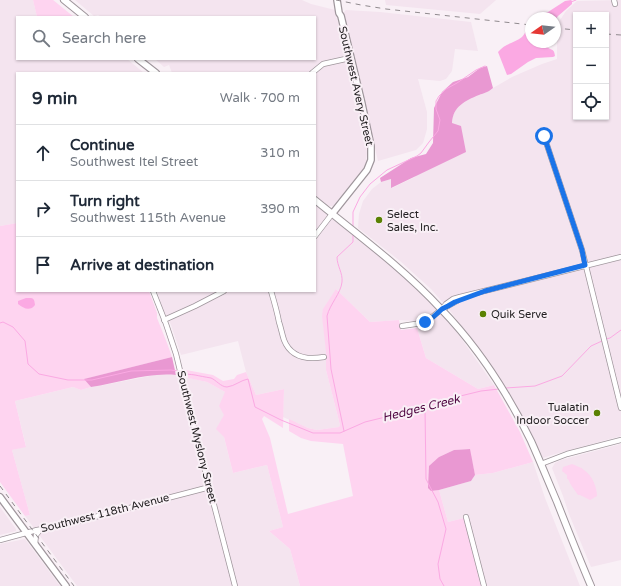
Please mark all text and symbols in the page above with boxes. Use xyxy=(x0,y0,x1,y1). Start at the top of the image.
north arrow xyxy=(525,12,561,48)
map controls xyxy=(573,12,609,120)
button: + xyxy=(573,12,609,48)
search box xyxy=(16,16,316,60)
street label: Southwest Avery Street xyxy=(336,25,376,147)
icon: search xyxy=(30,27,52,49)
text: Search here xyxy=(62,29,146,47)
button: − xyxy=(573,48,609,84)
button: locate xyxy=(573,84,609,120)
text: 9 min xyxy=(32,88,77,109)
text: Walk · 700 m xyxy=(220,90,300,106)
route start xyxy=(535,127,553,145)
text: Continue xyxy=(70,136,134,154)
icon: ahead xyxy=(32,142,54,164)
text: 310 m xyxy=(260,145,300,161)
text: Southwest Itel Street xyxy=(70,154,198,170)
text: Turn right xyxy=(70,192,140,210)
icon: right xyxy=(32,198,54,220)
text: 390 m xyxy=(260,201,300,217)
place label: Select Sales, Inc. xyxy=(387,208,439,234)
text: Southwest 115th Avenue xyxy=(70,210,226,226)
marker: Select Sales, Inc. xyxy=(374,215,384,225)
icon: arrive xyxy=(32,254,54,276)
text: Arrive at destination xyxy=(70,256,214,274)
place label: Quik Serve xyxy=(491,308,547,321)
marker: Quik Serve xyxy=(478,309,488,319)
route end xyxy=(416,313,434,331)
street label: Southwest Myslony Street xyxy=(174,369,220,505)
water label: Hedges Creek xyxy=(381,391,463,424)
place label: Tualatin Indoor Soccer xyxy=(516,401,590,427)
marker: Tualatin Indoor Soccer xyxy=(592,408,602,418)
street label: Southwest 118th Avenue xyxy=(39,491,171,535)

